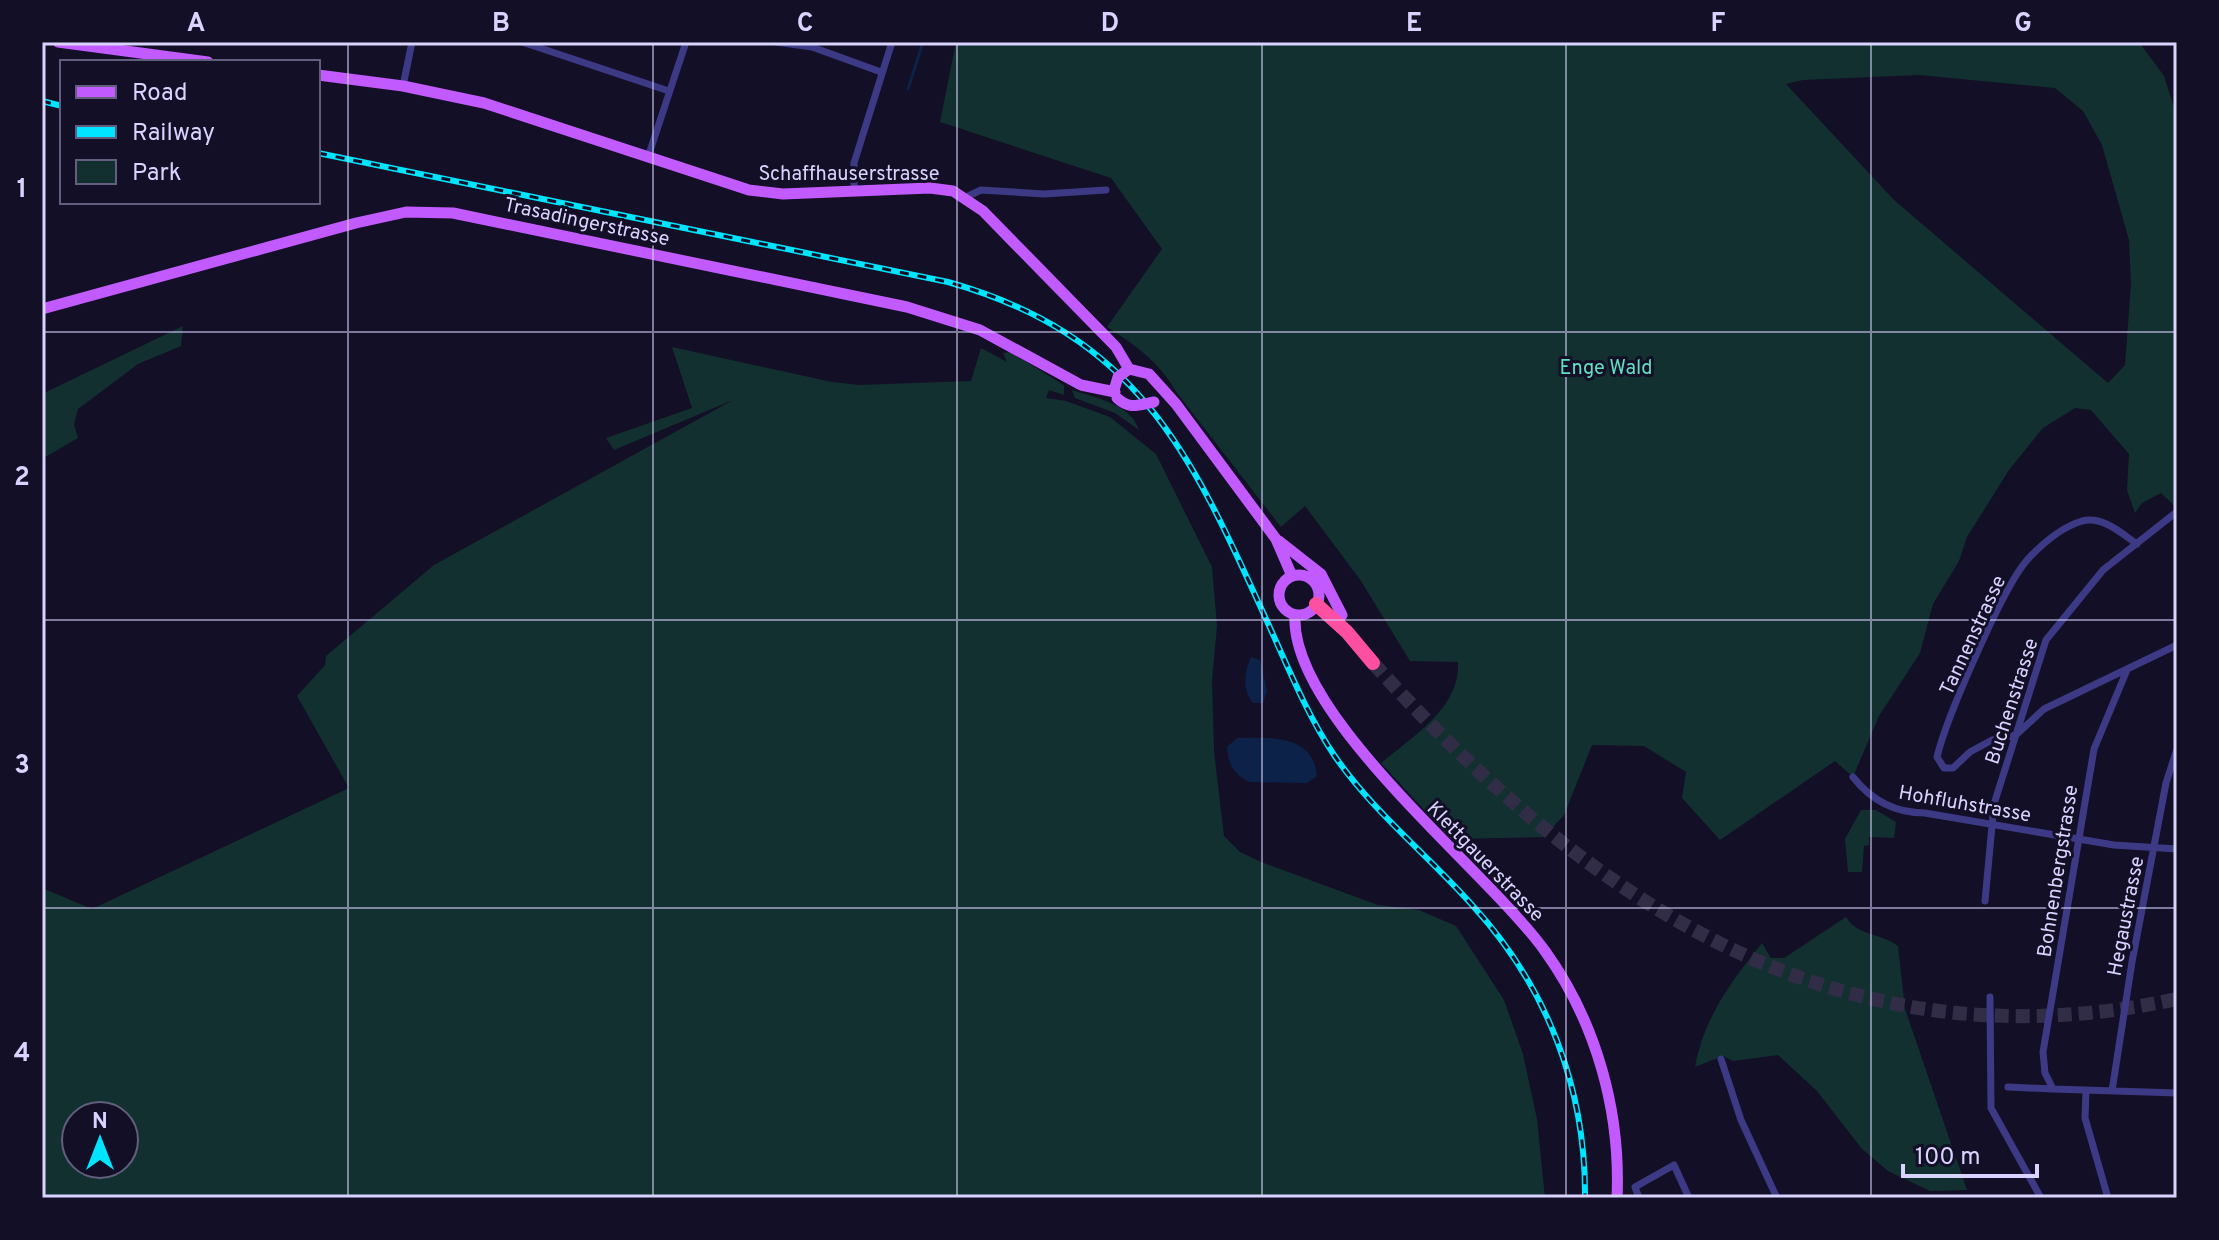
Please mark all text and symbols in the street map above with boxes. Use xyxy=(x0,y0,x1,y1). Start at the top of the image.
text: A xyxy=(187,8,205,41)
text: B xyxy=(492,8,510,41)
text: C xyxy=(797,8,813,41)
text: D xyxy=(1101,8,1119,41)
text: E xyxy=(1406,8,1422,41)
text: F xyxy=(1711,8,1726,41)
text: G xyxy=(2014,8,2032,41)
legend xyxy=(60,60,320,204)
text: Road xyxy=(132,79,188,109)
text: Railway xyxy=(132,119,215,149)
text: Park xyxy=(132,159,182,189)
street label: Schaffhauserstrasse xyxy=(759,162,940,188)
text: 1 xyxy=(17,174,27,207)
street label: Trasadingerstrasse xyxy=(501,193,672,253)
park label: Enge Wald xyxy=(1560,356,1652,382)
text: 2 xyxy=(14,462,30,495)
street label: Tannenstrasse xyxy=(1935,572,2013,700)
street label: Buchenstrasse xyxy=(1980,635,2046,768)
text: 3 xyxy=(14,750,30,783)
street label: Hohfluhstrasse xyxy=(1896,781,2033,829)
street label: Bohnenbergstrasse xyxy=(2033,783,2085,959)
street label: Klettgauerstrasse xyxy=(1420,796,1549,928)
street label: Hegaustrasse xyxy=(2103,854,2151,978)
text: 4 xyxy=(14,1038,30,1071)
north arrow xyxy=(60,1100,140,1180)
text: N xyxy=(92,1109,108,1136)
scale bar xyxy=(1903,1128,2037,1178)
text: 100 m xyxy=(1915,1143,1981,1173)

